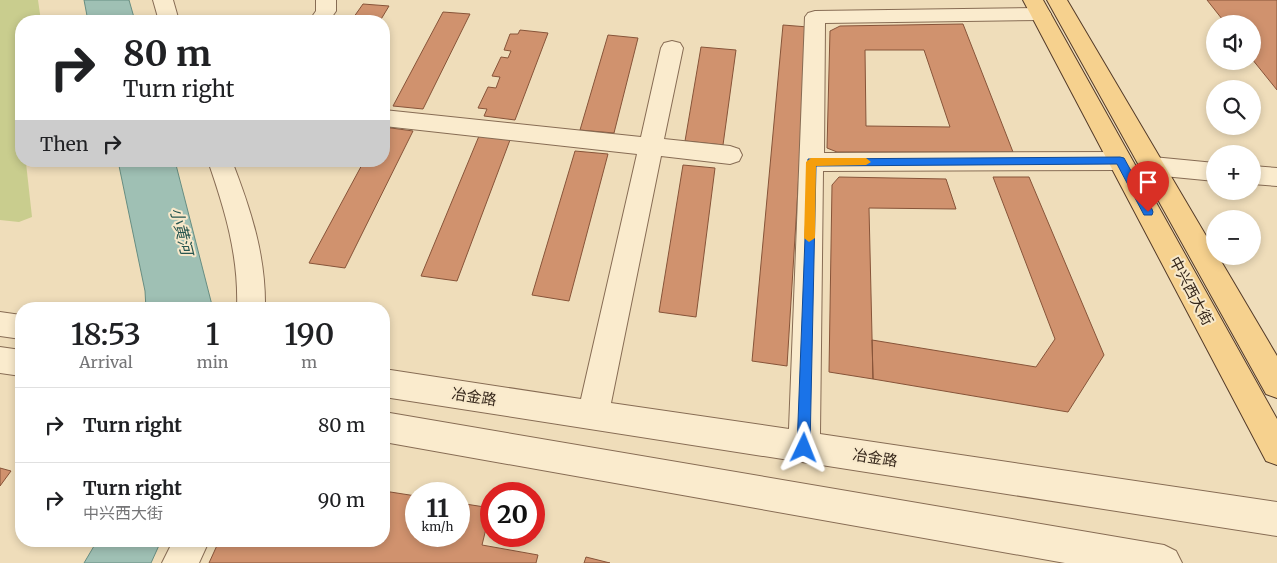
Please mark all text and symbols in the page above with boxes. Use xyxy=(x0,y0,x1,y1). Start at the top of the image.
map controls xyxy=(1206,15,1261,265)
button: sound xyxy=(1206,15,1261,70)
text: 80 m xyxy=(123,32,211,76)
icon: right xyxy=(40,35,105,100)
text: Turn right xyxy=(123,75,234,103)
button: search xyxy=(1206,80,1261,135)
icon: right xyxy=(98,130,126,158)
text: Then xyxy=(40,132,88,156)
button: + xyxy=(1206,145,1261,200)
pin xyxy=(1127,161,1169,212)
icon: arrive xyxy=(1134,168,1162,196)
water label: 小黄河 xyxy=(166,205,198,260)
button: − xyxy=(1206,210,1261,265)
street label: 中兴西大街 xyxy=(1165,253,1217,328)
text: 18:53 xyxy=(71,315,141,353)
text: 1 xyxy=(206,315,219,353)
text: 190 xyxy=(284,315,334,353)
text: Arrival xyxy=(79,352,133,372)
text: min xyxy=(197,352,228,372)
text: m xyxy=(301,352,317,372)
street label: 冶金路 xyxy=(450,384,498,409)
icon: right xyxy=(40,411,68,439)
text: Turn right xyxy=(83,413,182,437)
text: 80 m xyxy=(318,413,365,437)
position arrow xyxy=(777,421,829,473)
street label: 冶金路 xyxy=(851,445,899,470)
text: Turn right xyxy=(83,476,182,500)
speed limit sign: 20 xyxy=(480,482,545,547)
icon: right xyxy=(40,486,68,514)
text: 90 m xyxy=(318,488,365,512)
text: 11 xyxy=(426,492,449,524)
text: 中兴西大街 xyxy=(83,503,163,523)
text: km/h xyxy=(422,519,453,534)

